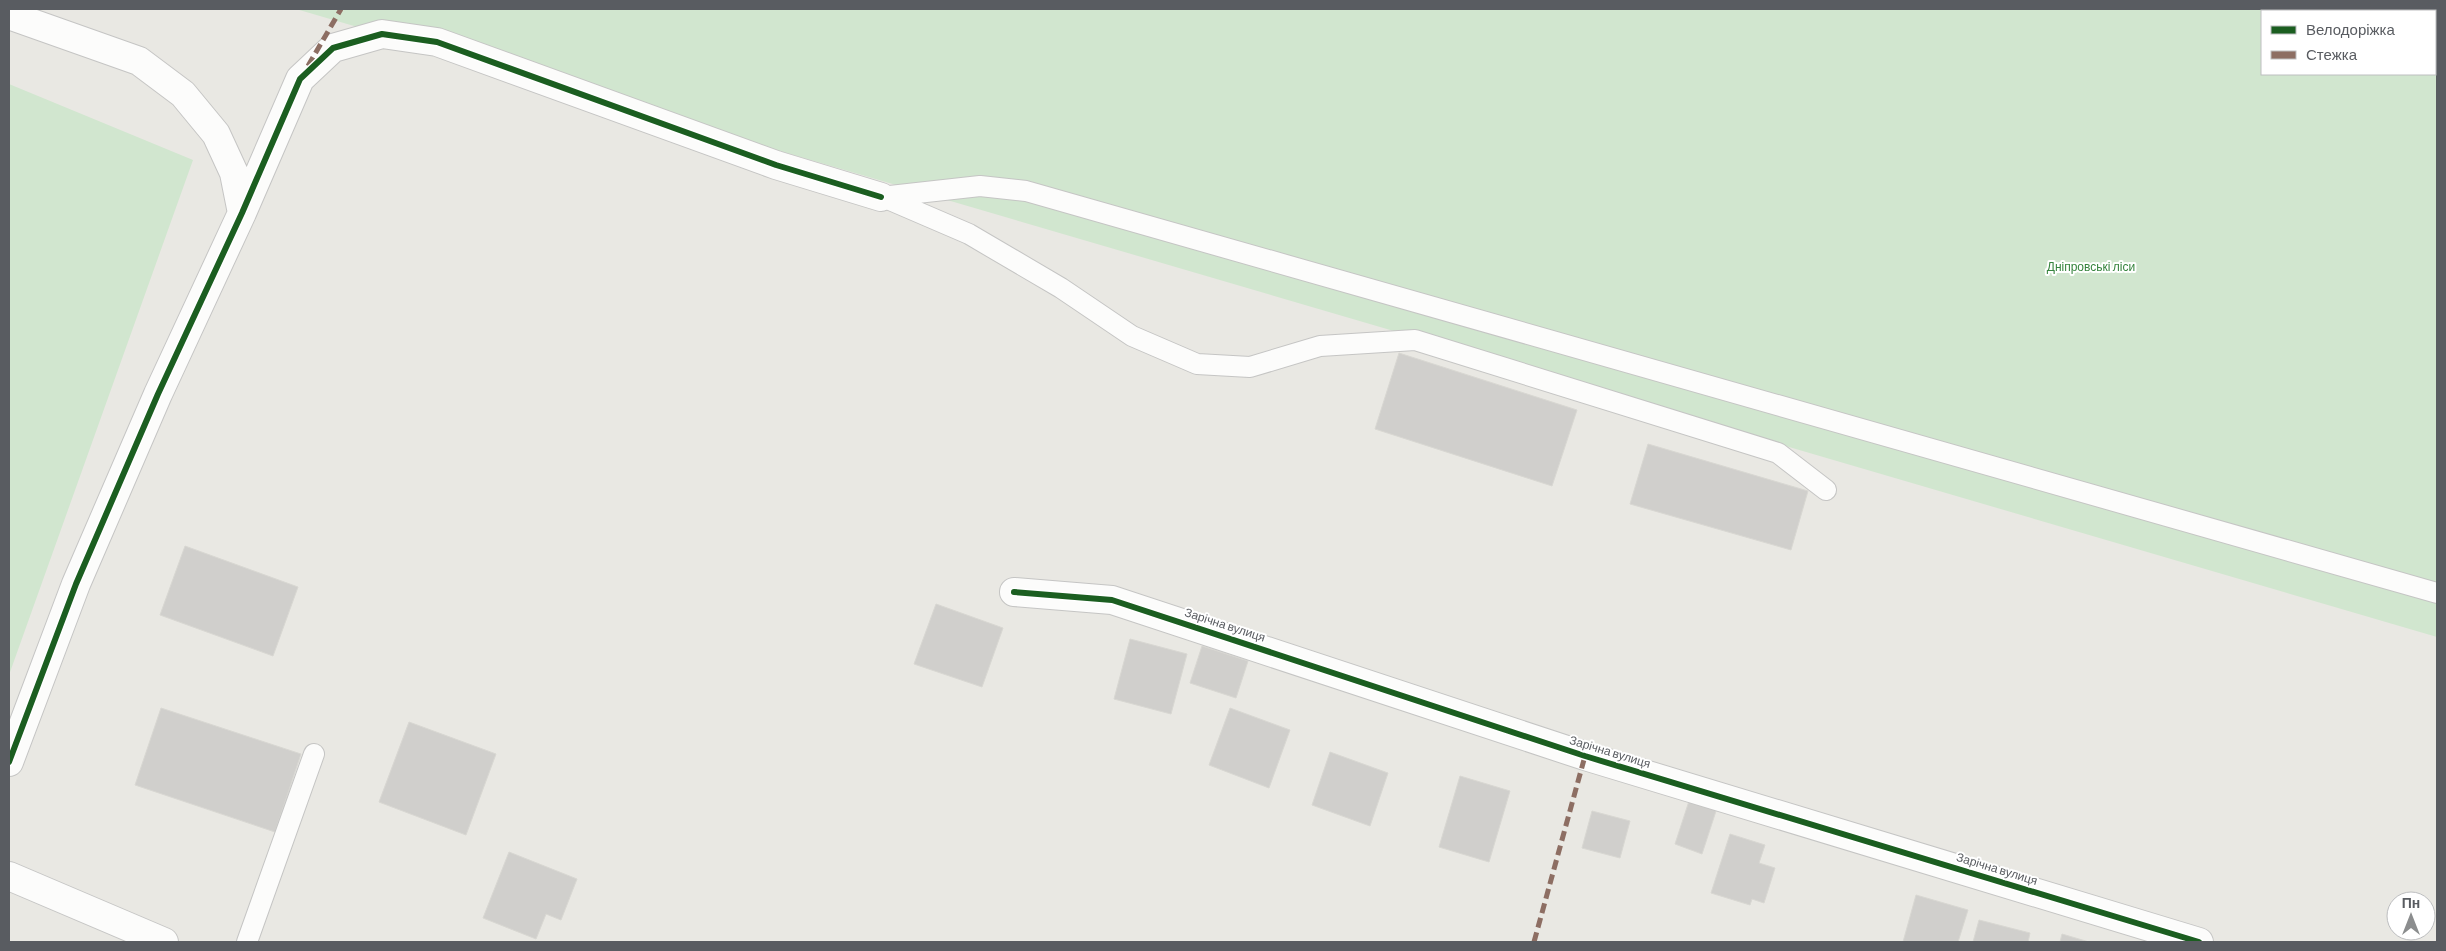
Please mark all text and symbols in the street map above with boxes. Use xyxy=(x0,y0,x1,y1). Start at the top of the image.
legend xyxy=(2261,10,2436,75)
text: Велодоріжка xyxy=(2306,20,2395,38)
text: Стежка xyxy=(2306,45,2358,63)
park label: Дніпровські ліси xyxy=(2047,259,2135,274)
street label: Зарічна вулиця xyxy=(1183,604,1267,645)
street label: Зарічна вулиця xyxy=(1568,732,1653,771)
street label: Зарічна вулиця xyxy=(1955,849,2040,888)
north arrow xyxy=(2386,891,2436,941)
text: Пн xyxy=(2402,894,2420,911)

